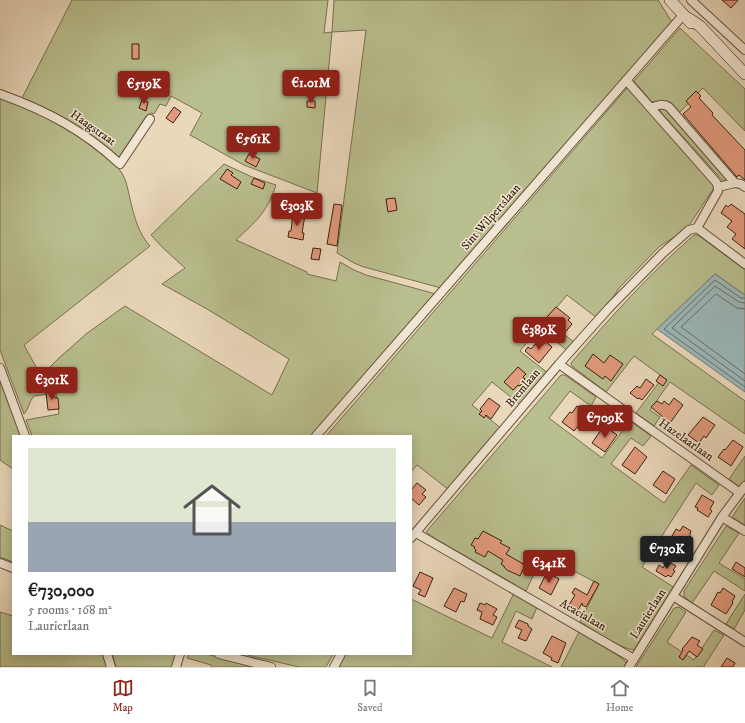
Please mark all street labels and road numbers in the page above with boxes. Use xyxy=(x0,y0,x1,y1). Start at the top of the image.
street label: Haagstraat xyxy=(67,107,119,149)
street label: Sint Wilpertslaan xyxy=(458,180,524,253)
street label: Bremlaan xyxy=(502,365,544,410)
street label: Hazelaarlaan xyxy=(656,416,717,465)
street label: Laurierlaan xyxy=(627,585,670,642)
street label: Acacialaan xyxy=(557,596,610,635)

